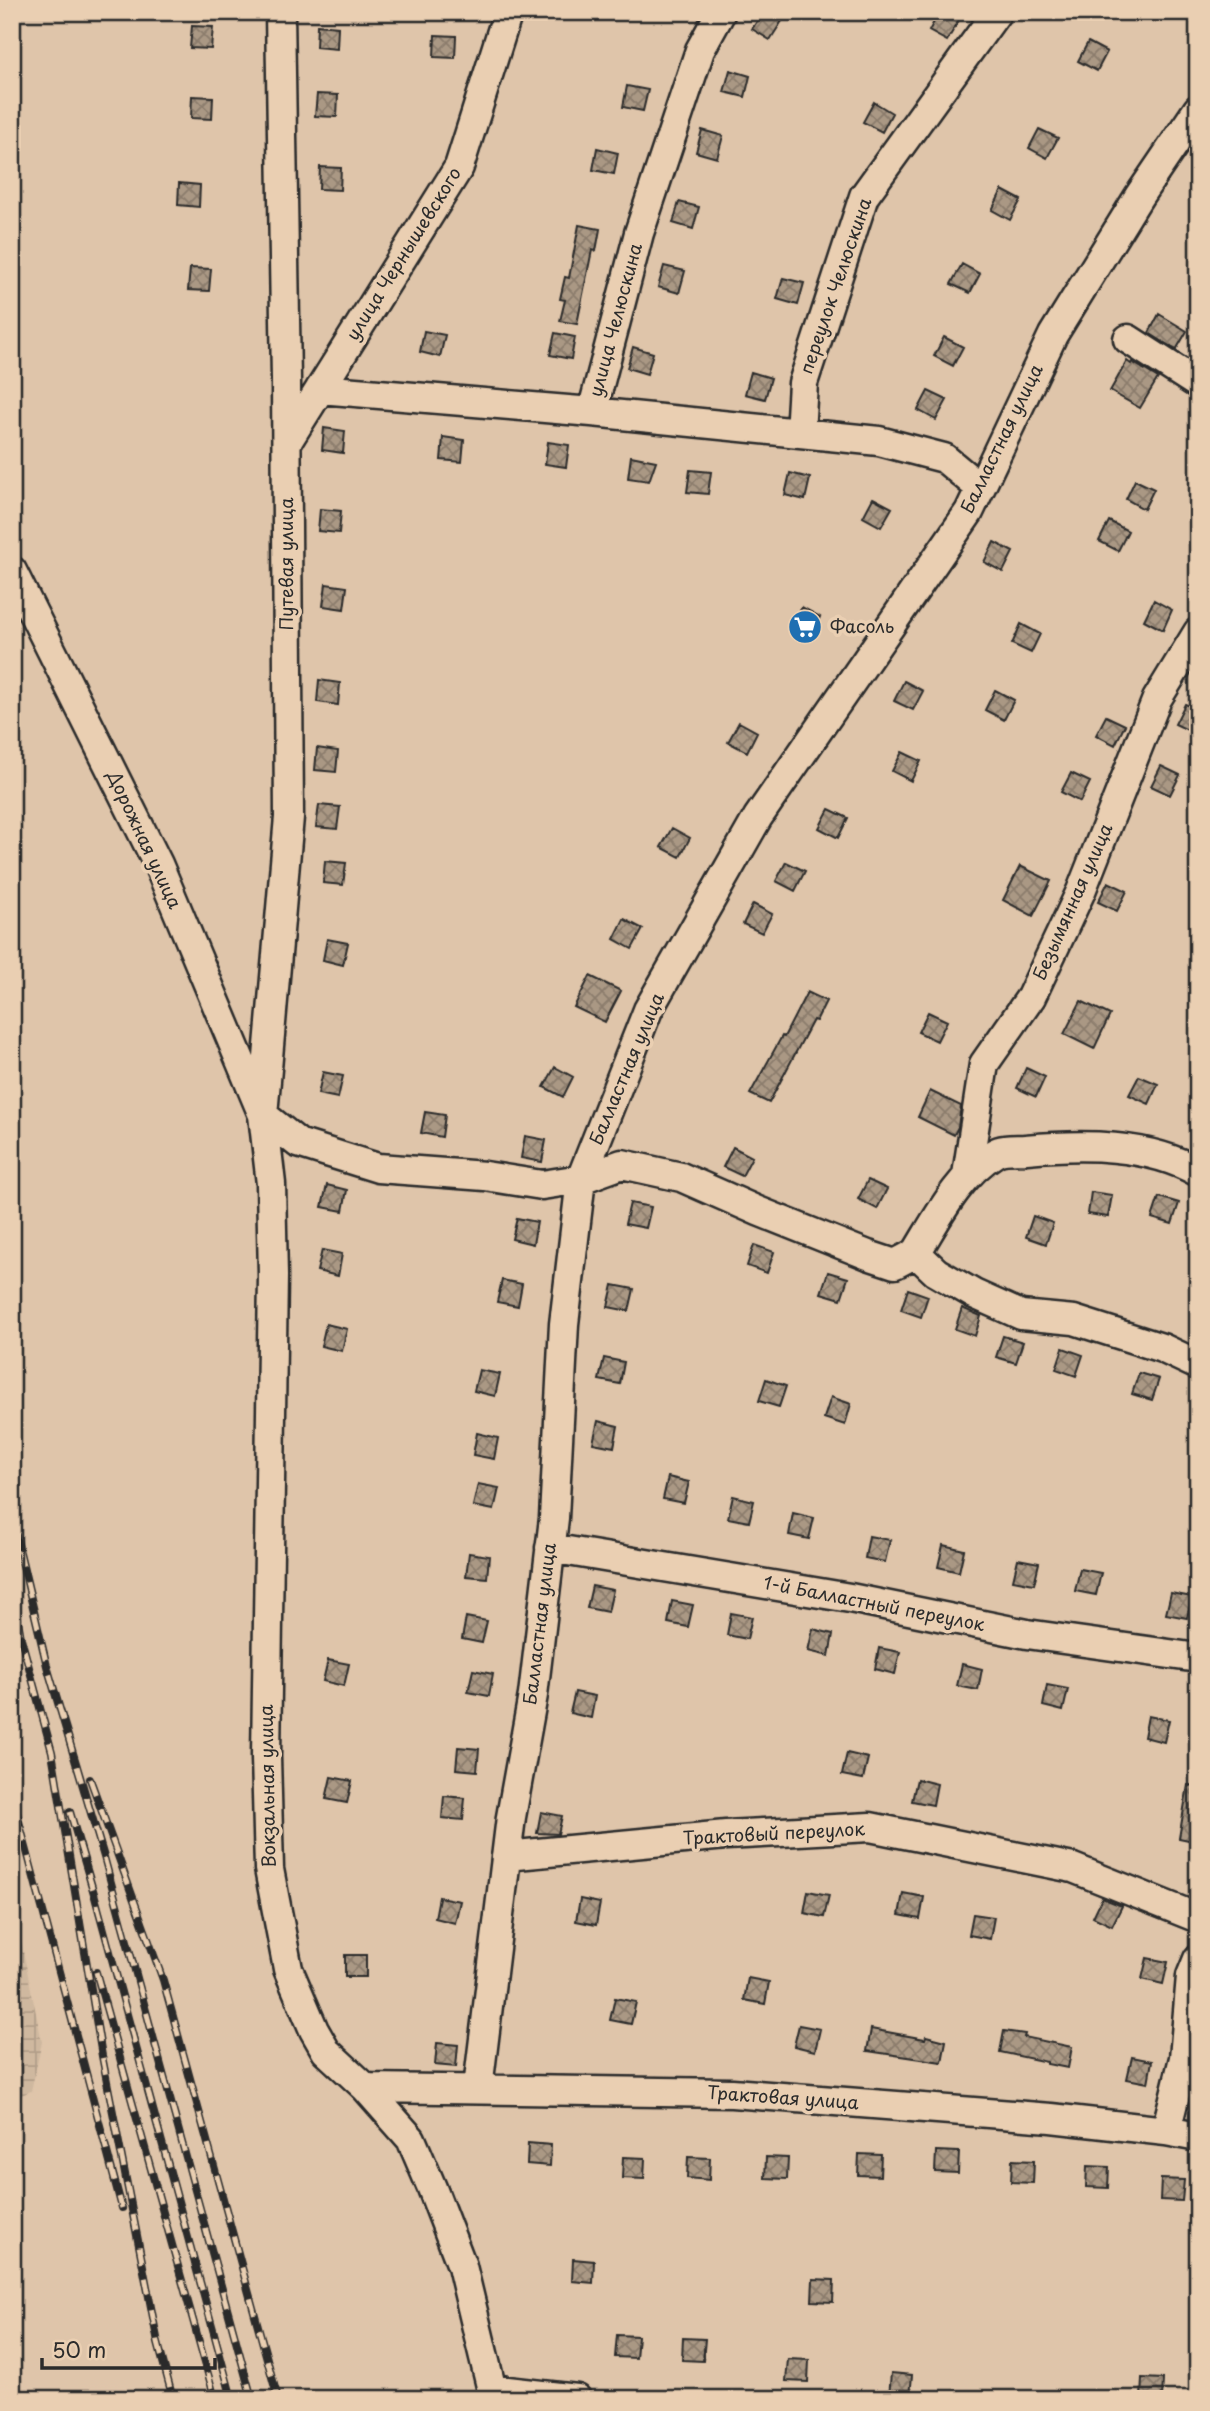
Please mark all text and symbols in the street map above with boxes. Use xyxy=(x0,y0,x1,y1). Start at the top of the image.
street label: улица Чернышевского xyxy=(338,161,467,345)
street label: переулок Челюскина xyxy=(792,193,878,377)
street label: улица Челюскина xyxy=(581,239,648,399)
street label: Балластная улица xyxy=(953,358,1049,518)
street label: Путевая улица xyxy=(272,497,299,631)
supermarket icon: Фасоль xyxy=(786,608,824,646)
place label: Фасоль xyxy=(830,612,894,639)
street label: Дорожная улица xyxy=(101,765,190,914)
street label: Безымянная улица xyxy=(1025,818,1119,984)
street label: Балластная улица xyxy=(581,987,670,1149)
street label: Балластная улица xyxy=(515,1541,562,1706)
street label: 1-й Балластный переулок xyxy=(761,1568,987,1637)
street label: Вокзальная улица xyxy=(252,1704,281,1868)
street label: Трактовый переулок xyxy=(682,1814,866,1851)
street label: Трактовая улица xyxy=(706,2078,860,2115)
scale bar xyxy=(42,2327,215,2371)
text: 50 m xyxy=(52,2333,106,2365)

